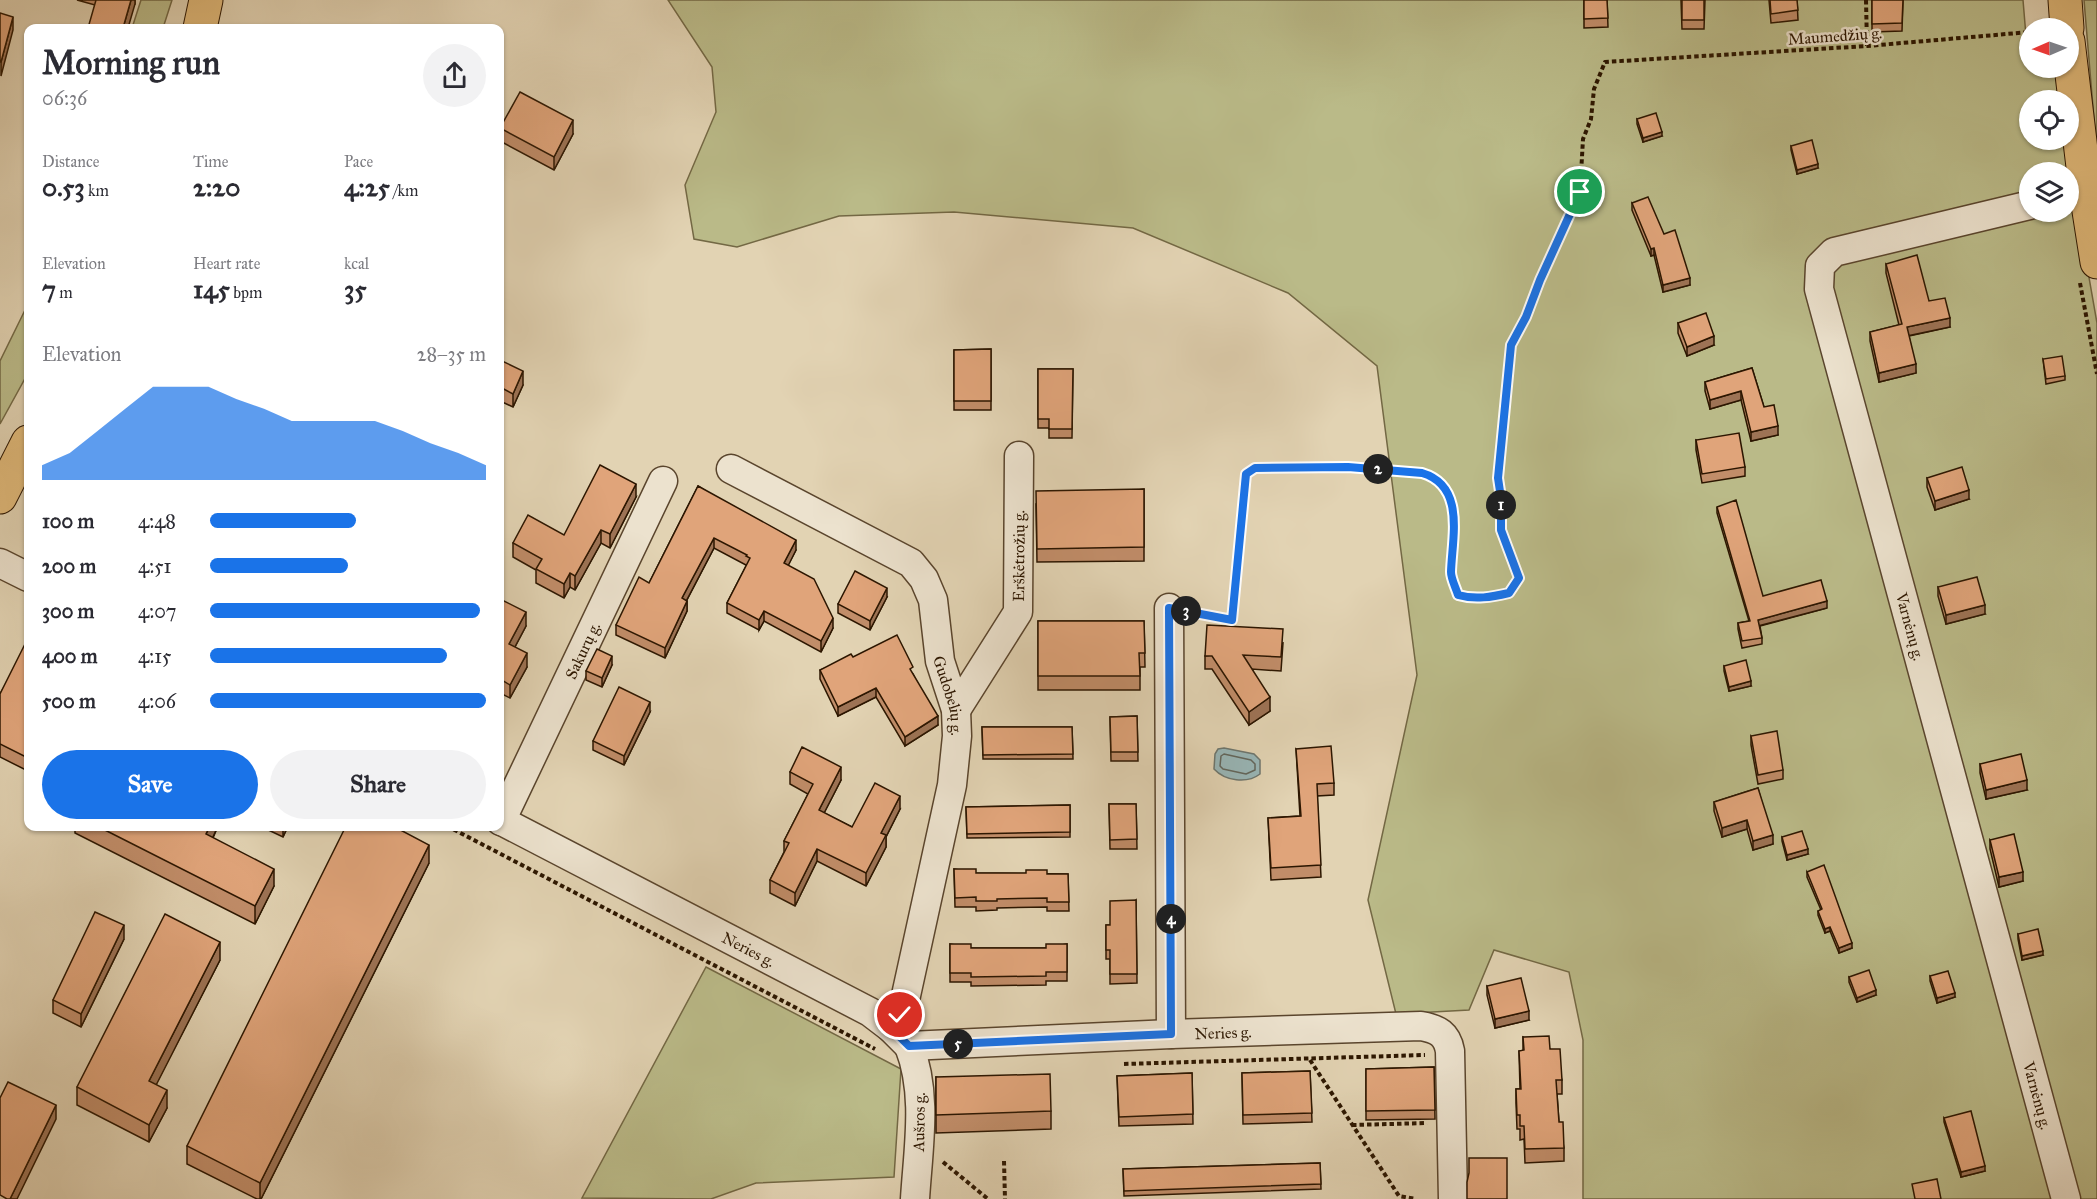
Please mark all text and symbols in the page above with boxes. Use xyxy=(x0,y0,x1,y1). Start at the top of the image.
north arrow xyxy=(2019,18,2079,78)
map controls xyxy=(2019,18,2079,222)
street label: Maumedžių g. xyxy=(1787,23,1883,50)
text: Morning run xyxy=(42,43,220,83)
button: share xyxy=(423,44,486,107)
text: 06:36 xyxy=(42,86,87,110)
button: locate xyxy=(2019,90,2079,150)
text: Distance xyxy=(42,152,99,171)
text: Time xyxy=(193,152,228,171)
text: Pace xyxy=(344,152,373,171)
button: layers xyxy=(2019,162,2079,222)
pin xyxy=(1554,166,1605,217)
text: 0.53 xyxy=(42,171,85,203)
text: 2:20 xyxy=(193,171,240,203)
text: 4:25 xyxy=(344,171,390,203)
icon: arrive xyxy=(1563,175,1596,208)
text: km xyxy=(85,181,109,200)
text: /km xyxy=(390,181,418,200)
text: Elevation xyxy=(42,254,106,273)
text: Heart rate xyxy=(193,254,260,273)
text: kcal xyxy=(344,254,369,273)
text: 7 xyxy=(42,273,56,305)
text: 145 xyxy=(193,273,230,305)
text: 35 xyxy=(344,273,366,305)
text: m xyxy=(56,283,73,302)
text: bpm xyxy=(230,283,262,302)
text: Elevation xyxy=(42,342,121,366)
text: 28–35 m xyxy=(417,342,486,366)
pin: 2 xyxy=(1363,454,1393,484)
text: 2 xyxy=(1374,459,1382,478)
pin: 1 xyxy=(1486,490,1516,520)
text: 1 xyxy=(1498,495,1504,514)
text: 100 m xyxy=(42,509,94,533)
text: 4:48 xyxy=(138,509,176,533)
street label: Erškėtrožių g. xyxy=(1009,510,1029,602)
text: 200 m xyxy=(42,554,96,578)
text: 4:51 xyxy=(138,554,171,578)
street label: Varnėnų g. xyxy=(1892,589,1929,662)
pin: 3 xyxy=(1171,596,1201,626)
text: 300 m xyxy=(42,599,94,623)
text: 4:07 xyxy=(138,599,177,623)
text: 3 xyxy=(1183,601,1189,620)
street label: Sakurų g. xyxy=(561,619,604,682)
text: 400 m xyxy=(42,644,98,668)
text: 4:15 xyxy=(138,644,171,668)
street label: Gudobelių g. xyxy=(929,653,966,736)
text: 500 m xyxy=(42,689,96,713)
text: 4:06 xyxy=(138,689,176,713)
button: Save xyxy=(42,750,258,819)
button: Share xyxy=(270,750,486,819)
pin: 4 xyxy=(1156,904,1186,934)
text: 4 xyxy=(1167,909,1175,928)
street label: Neries g. xyxy=(719,927,778,971)
pin xyxy=(874,989,925,1040)
icon: check xyxy=(883,998,916,1031)
street label: Neries g. xyxy=(1194,1022,1252,1043)
pin: 5 xyxy=(943,1029,973,1059)
text: 5 xyxy=(954,1034,962,1053)
street label: Varnėnų g. xyxy=(2019,1059,2056,1131)
street label: Aušros g. xyxy=(909,1092,930,1153)

